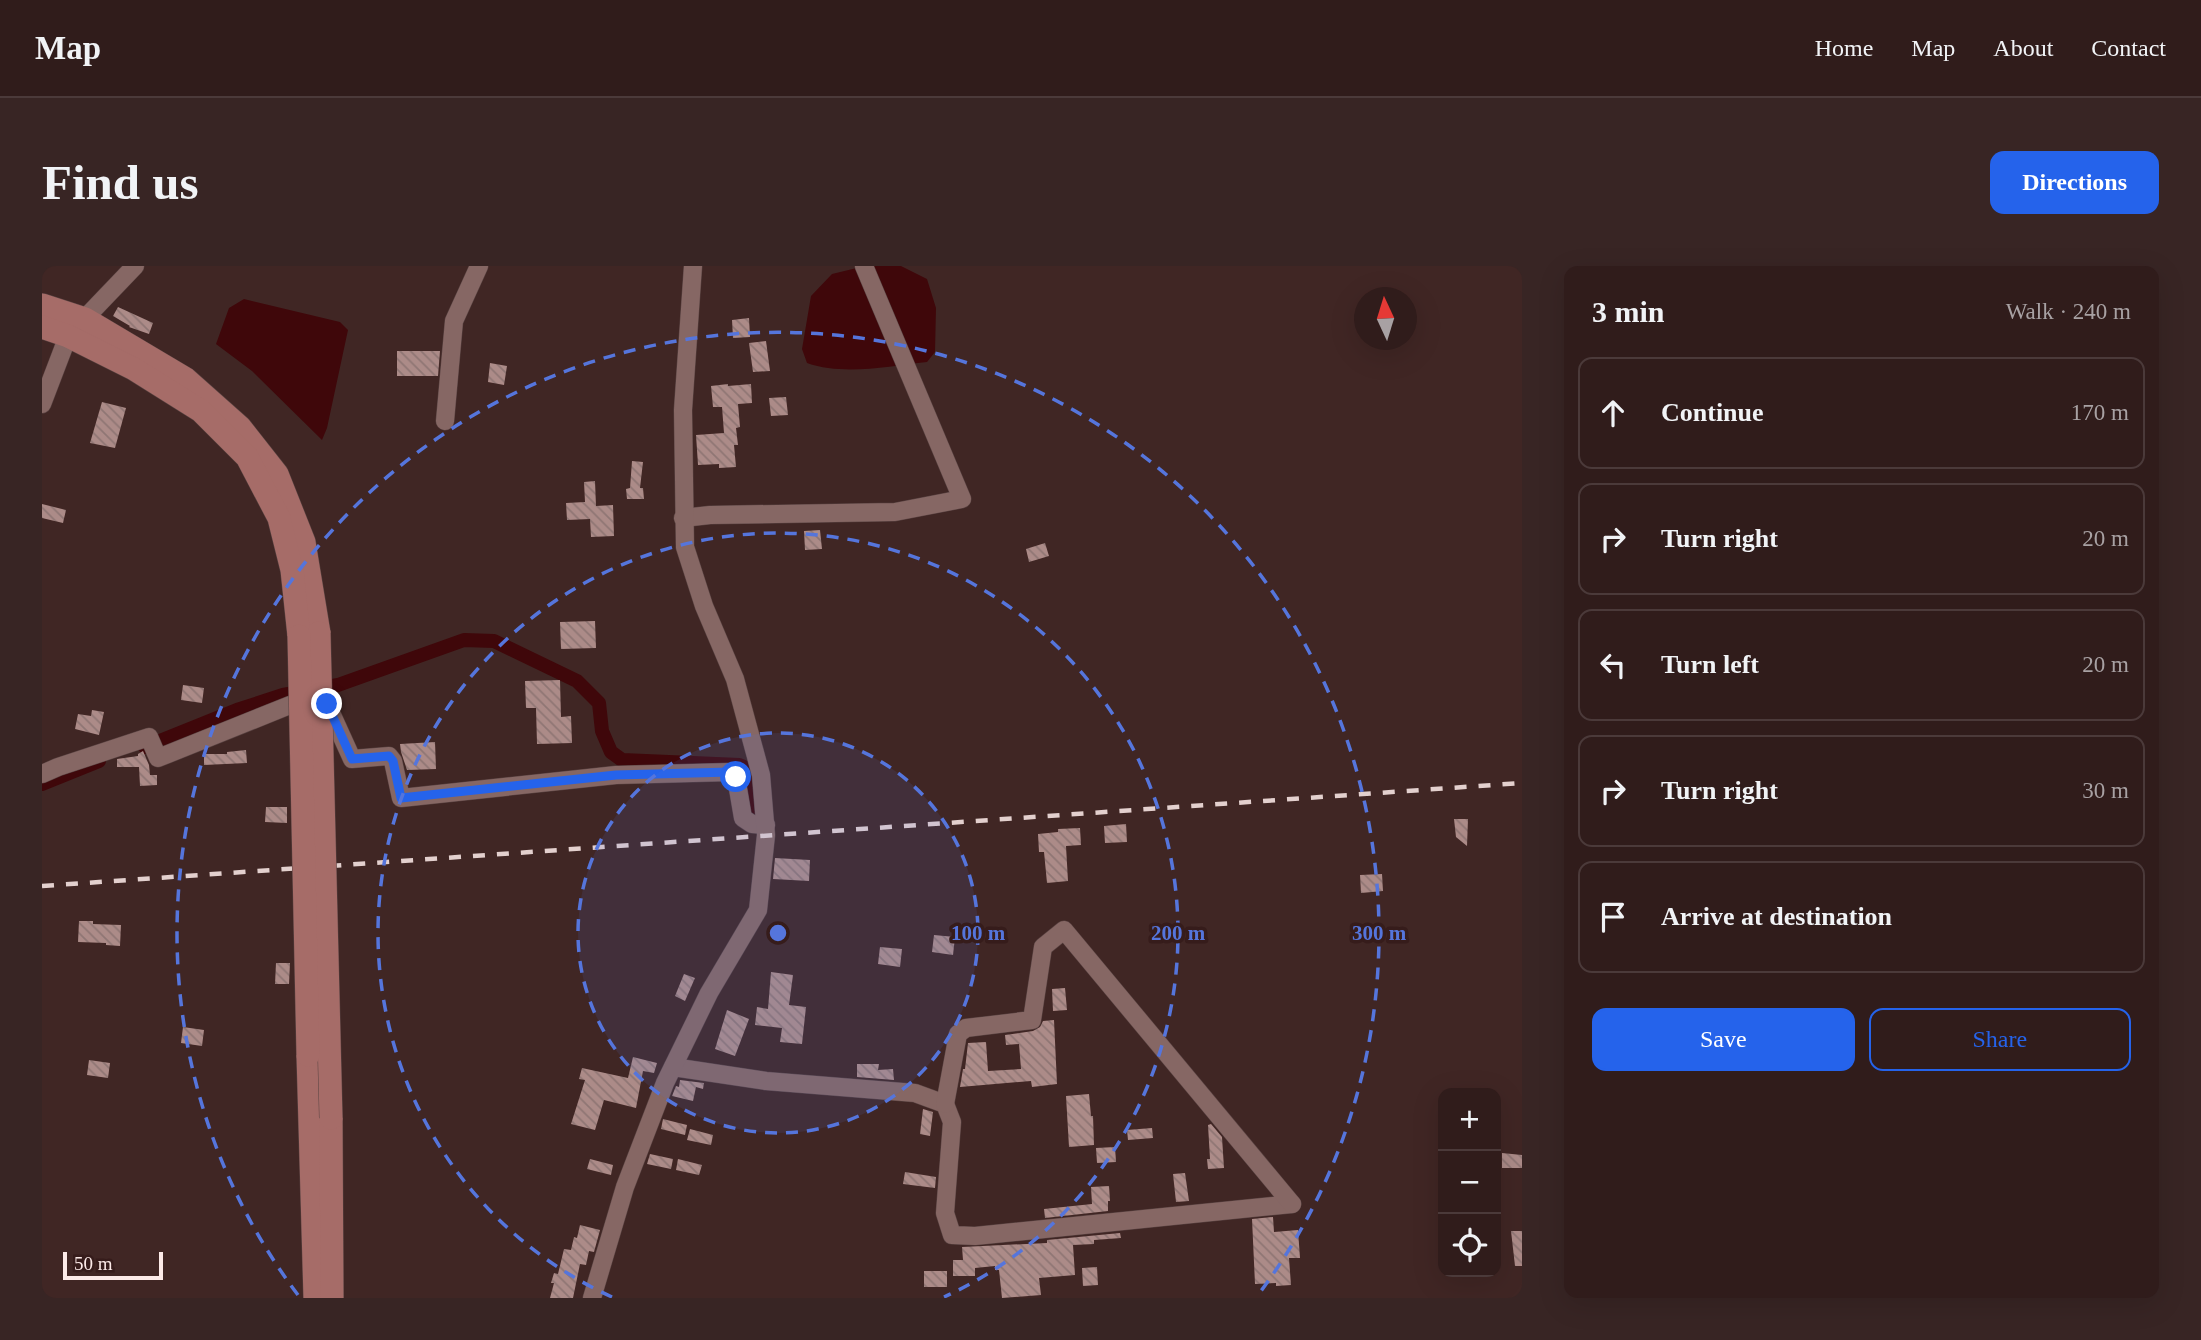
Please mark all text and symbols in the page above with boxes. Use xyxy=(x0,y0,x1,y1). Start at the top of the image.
text: Map xyxy=(35,30,101,66)
text: Home xyxy=(1815,35,1873,61)
text: Map xyxy=(1911,35,1955,61)
text: About xyxy=(1993,35,2053,61)
text: Contact xyxy=(2091,35,2166,61)
button: Directions xyxy=(1990,151,2159,214)
text: Find us xyxy=(42,155,199,210)
north arrow xyxy=(1354,287,1417,350)
text: 3 min xyxy=(1592,295,1665,328)
text: Walk · 240 m xyxy=(2006,299,2131,324)
icon: ahead xyxy=(1594,394,1632,432)
text: Continue xyxy=(1661,398,1764,427)
text: 170 m xyxy=(2071,400,2129,425)
icon: right xyxy=(1594,520,1632,558)
text: Turn right xyxy=(1661,524,1778,553)
text: 20 m xyxy=(2082,526,2129,551)
icon: left xyxy=(1594,646,1632,684)
text: Turn left xyxy=(1661,650,1759,679)
text: 20 m xyxy=(2082,652,2129,677)
route end xyxy=(311,688,342,719)
route start xyxy=(720,761,751,792)
icon: right xyxy=(1594,772,1632,810)
text: Turn right xyxy=(1661,776,1778,805)
text: 30 m xyxy=(2082,778,2129,803)
icon: arrive xyxy=(1594,898,1632,936)
text: Arrive at destination xyxy=(1661,902,1892,931)
centre of rings xyxy=(766,921,790,945)
text: 100 m xyxy=(951,921,1006,945)
text: 200 m xyxy=(1151,921,1206,945)
text: 300 m xyxy=(1352,921,1407,945)
button: Save xyxy=(1592,1008,1855,1071)
button: Share xyxy=(1869,1008,2131,1071)
map controls xyxy=(1438,1088,1501,1277)
button: + xyxy=(1438,1088,1501,1151)
button: − xyxy=(1438,1151,1501,1214)
button: locate xyxy=(1438,1214,1501,1277)
scale bar xyxy=(63,1249,163,1281)
text: 50 m xyxy=(74,1253,113,1274)

